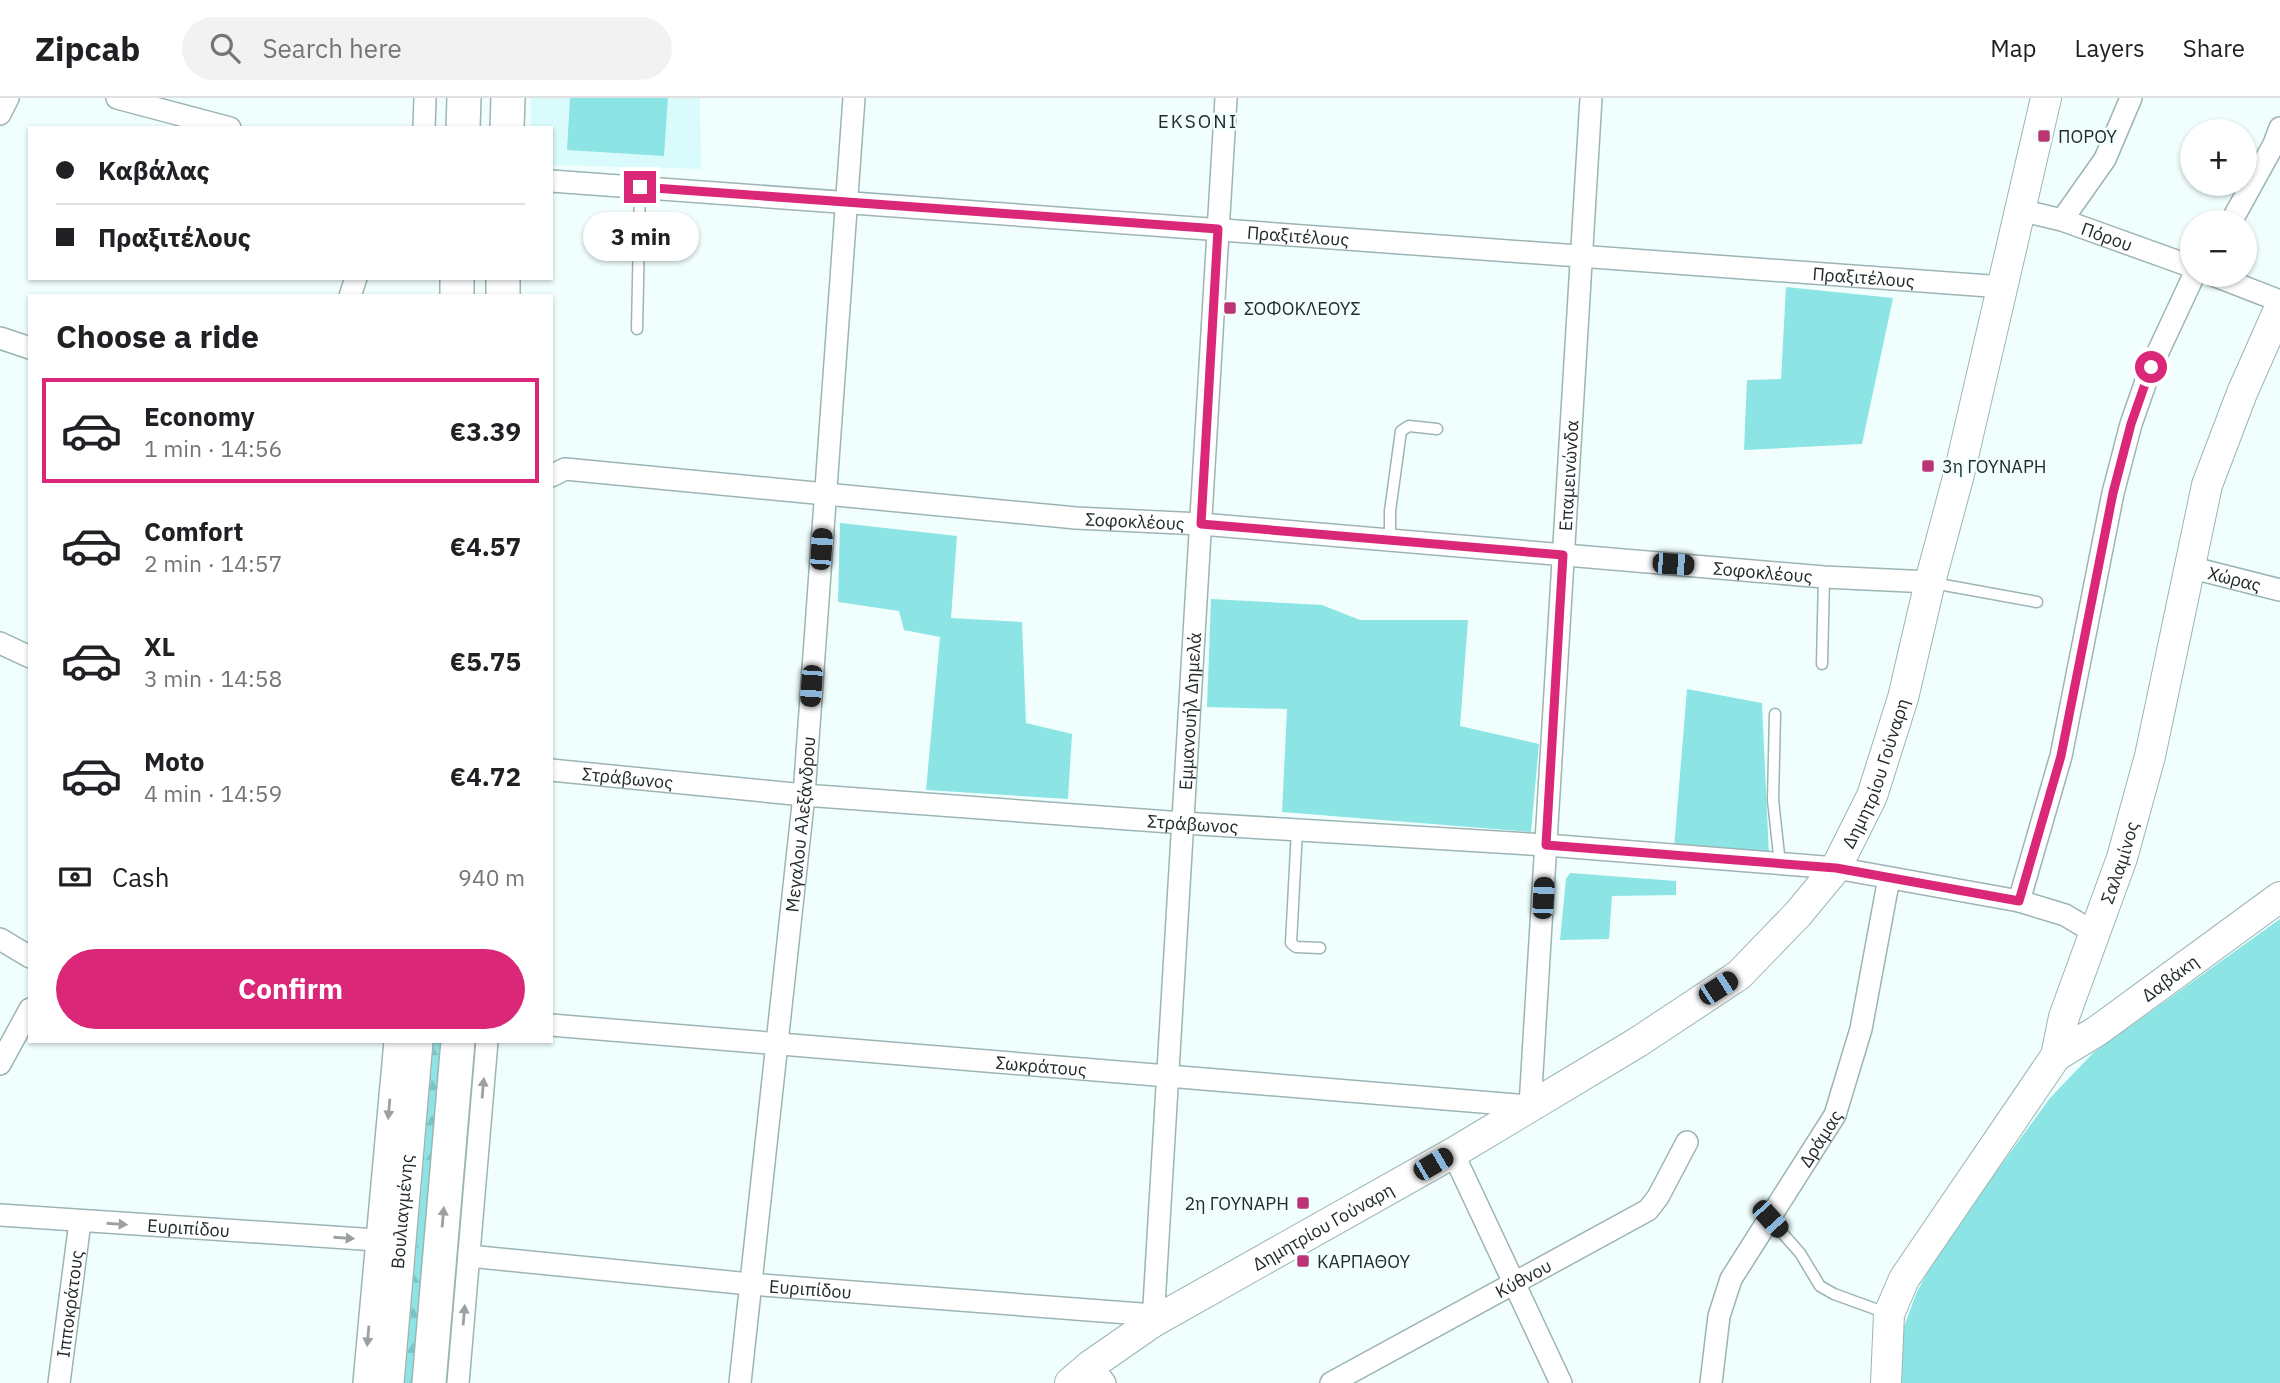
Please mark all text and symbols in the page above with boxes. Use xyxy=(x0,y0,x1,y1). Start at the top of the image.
search box xyxy=(182,17,672,80)
text: Zipcab xyxy=(35,27,140,70)
icon: search xyxy=(206,29,244,67)
text: Search here xyxy=(262,31,402,65)
text: Map xyxy=(1990,32,2037,64)
text: Layers xyxy=(2075,32,2145,64)
text: Share xyxy=(2183,32,2245,64)
district label: EKSONI xyxy=(1158,109,1238,133)
map controls xyxy=(2180,119,2257,287)
button: + xyxy=(2180,119,2257,196)
place label: ΠΟΡΟΥ xyxy=(2058,125,2117,148)
marker: ΠΟΡΟΥ xyxy=(2036,128,2052,144)
text: Καβάλας xyxy=(98,153,210,187)
route end xyxy=(624,171,656,203)
button: − xyxy=(2180,210,2257,287)
callout: 3 min xyxy=(582,212,698,260)
street label: Πόρου xyxy=(2078,216,2136,256)
text: Πραξιτέλους xyxy=(98,220,251,254)
street label: Πραξιτέλους xyxy=(1246,220,1350,251)
text: 3 min xyxy=(611,221,671,251)
street label: Πραξιτέλους xyxy=(1812,262,1916,292)
place label: ΣΟΦΟΚΛΕΟΥΣ xyxy=(1244,297,1361,320)
marker: ΣΟΦΟΚΛΕΟΥΣ xyxy=(1222,300,1238,316)
text: Choose a ride xyxy=(56,315,259,357)
route start xyxy=(2135,351,2167,383)
icon: car xyxy=(60,399,123,462)
text: Economy xyxy=(144,399,255,433)
text: €3.39 xyxy=(450,414,521,448)
street label: Επαμεινώνδα xyxy=(1553,419,1583,532)
text: 1 min · 14:56 xyxy=(144,433,282,463)
place label: 3η ΓΟΥΝΑΡΗ xyxy=(1942,455,2047,478)
marker: 3η ΓΟΥΝΑΡΗ xyxy=(1920,458,1936,474)
street label: Σοφοκλέους xyxy=(1085,507,1185,535)
icon: car xyxy=(60,514,123,577)
text: Comfort xyxy=(144,514,243,548)
car xyxy=(810,527,833,571)
text: €4.57 xyxy=(450,529,521,563)
text: 2 min · 14:57 xyxy=(144,548,282,578)
car xyxy=(1652,552,1695,576)
street label: Σοφοκλέους xyxy=(1712,556,1814,587)
street label: Χώρας xyxy=(2206,561,2264,596)
icon: car xyxy=(60,629,123,692)
text: XL xyxy=(144,629,175,663)
street label: Εμμανουήλ Δημελά xyxy=(1173,632,1206,791)
text: €5.75 xyxy=(450,644,521,678)
text: 3 min · 14:58 xyxy=(144,663,282,693)
car xyxy=(800,664,823,708)
street label: Δημητρίου Γούναρη xyxy=(1836,695,1914,852)
street label: Μεγαλου Αλεξάνδρου xyxy=(780,735,820,913)
icon: car xyxy=(60,744,123,807)
text: Moto xyxy=(144,744,204,778)
text: €4.72 xyxy=(450,759,521,793)
street label: Στράβωνος xyxy=(581,762,674,794)
text: 4 min · 14:59 xyxy=(144,778,282,808)
street label: Στράβωνος xyxy=(1146,809,1239,838)
street label: Σαλαμίνος xyxy=(2095,818,2143,907)
icon: cash xyxy=(56,858,94,896)
text: Cash xyxy=(112,860,169,894)
text: 940 m xyxy=(458,862,525,892)
car xyxy=(1532,876,1555,920)
button: Confirm xyxy=(56,949,525,1029)
street label: Δαβάκη xyxy=(2137,949,2203,1006)
car xyxy=(1695,968,1742,1008)
street label: Σωκράτους xyxy=(995,1050,1088,1081)
one-way arrow xyxy=(478,1077,489,1099)
one-way arrow xyxy=(383,1098,394,1120)
street label: Δράμας xyxy=(1793,1105,1847,1171)
car xyxy=(1410,1144,1457,1184)
street label: Βουλιαγμένης xyxy=(385,1153,418,1270)
street label: Δημητρίου Γούναρη xyxy=(1248,1177,1398,1275)
place label: 2η ΓΟΥΝΑΡΗ xyxy=(1184,1192,1289,1215)
marker: 2η ΓΟΥΝΑΡΗ xyxy=(1295,1195,1311,1211)
car xyxy=(1749,1196,1792,1242)
one-way arrow xyxy=(438,1206,449,1228)
street label: Ευριπίδου xyxy=(146,1213,231,1242)
one-way arrow xyxy=(106,1219,128,1230)
one-way arrow xyxy=(333,1233,355,1244)
street label: Ιπποκράτους xyxy=(51,1248,88,1359)
place label: ΚΑΡΠΑΘΟΥ xyxy=(1317,1250,1411,1273)
marker: ΚΑΡΠΑΘΟΥ xyxy=(1295,1253,1311,1269)
street label: Κύθνου xyxy=(1491,1253,1555,1303)
street label: Ευριπίδου xyxy=(768,1274,853,1303)
one-way arrow xyxy=(459,1304,470,1326)
one-way arrow xyxy=(362,1325,373,1347)

